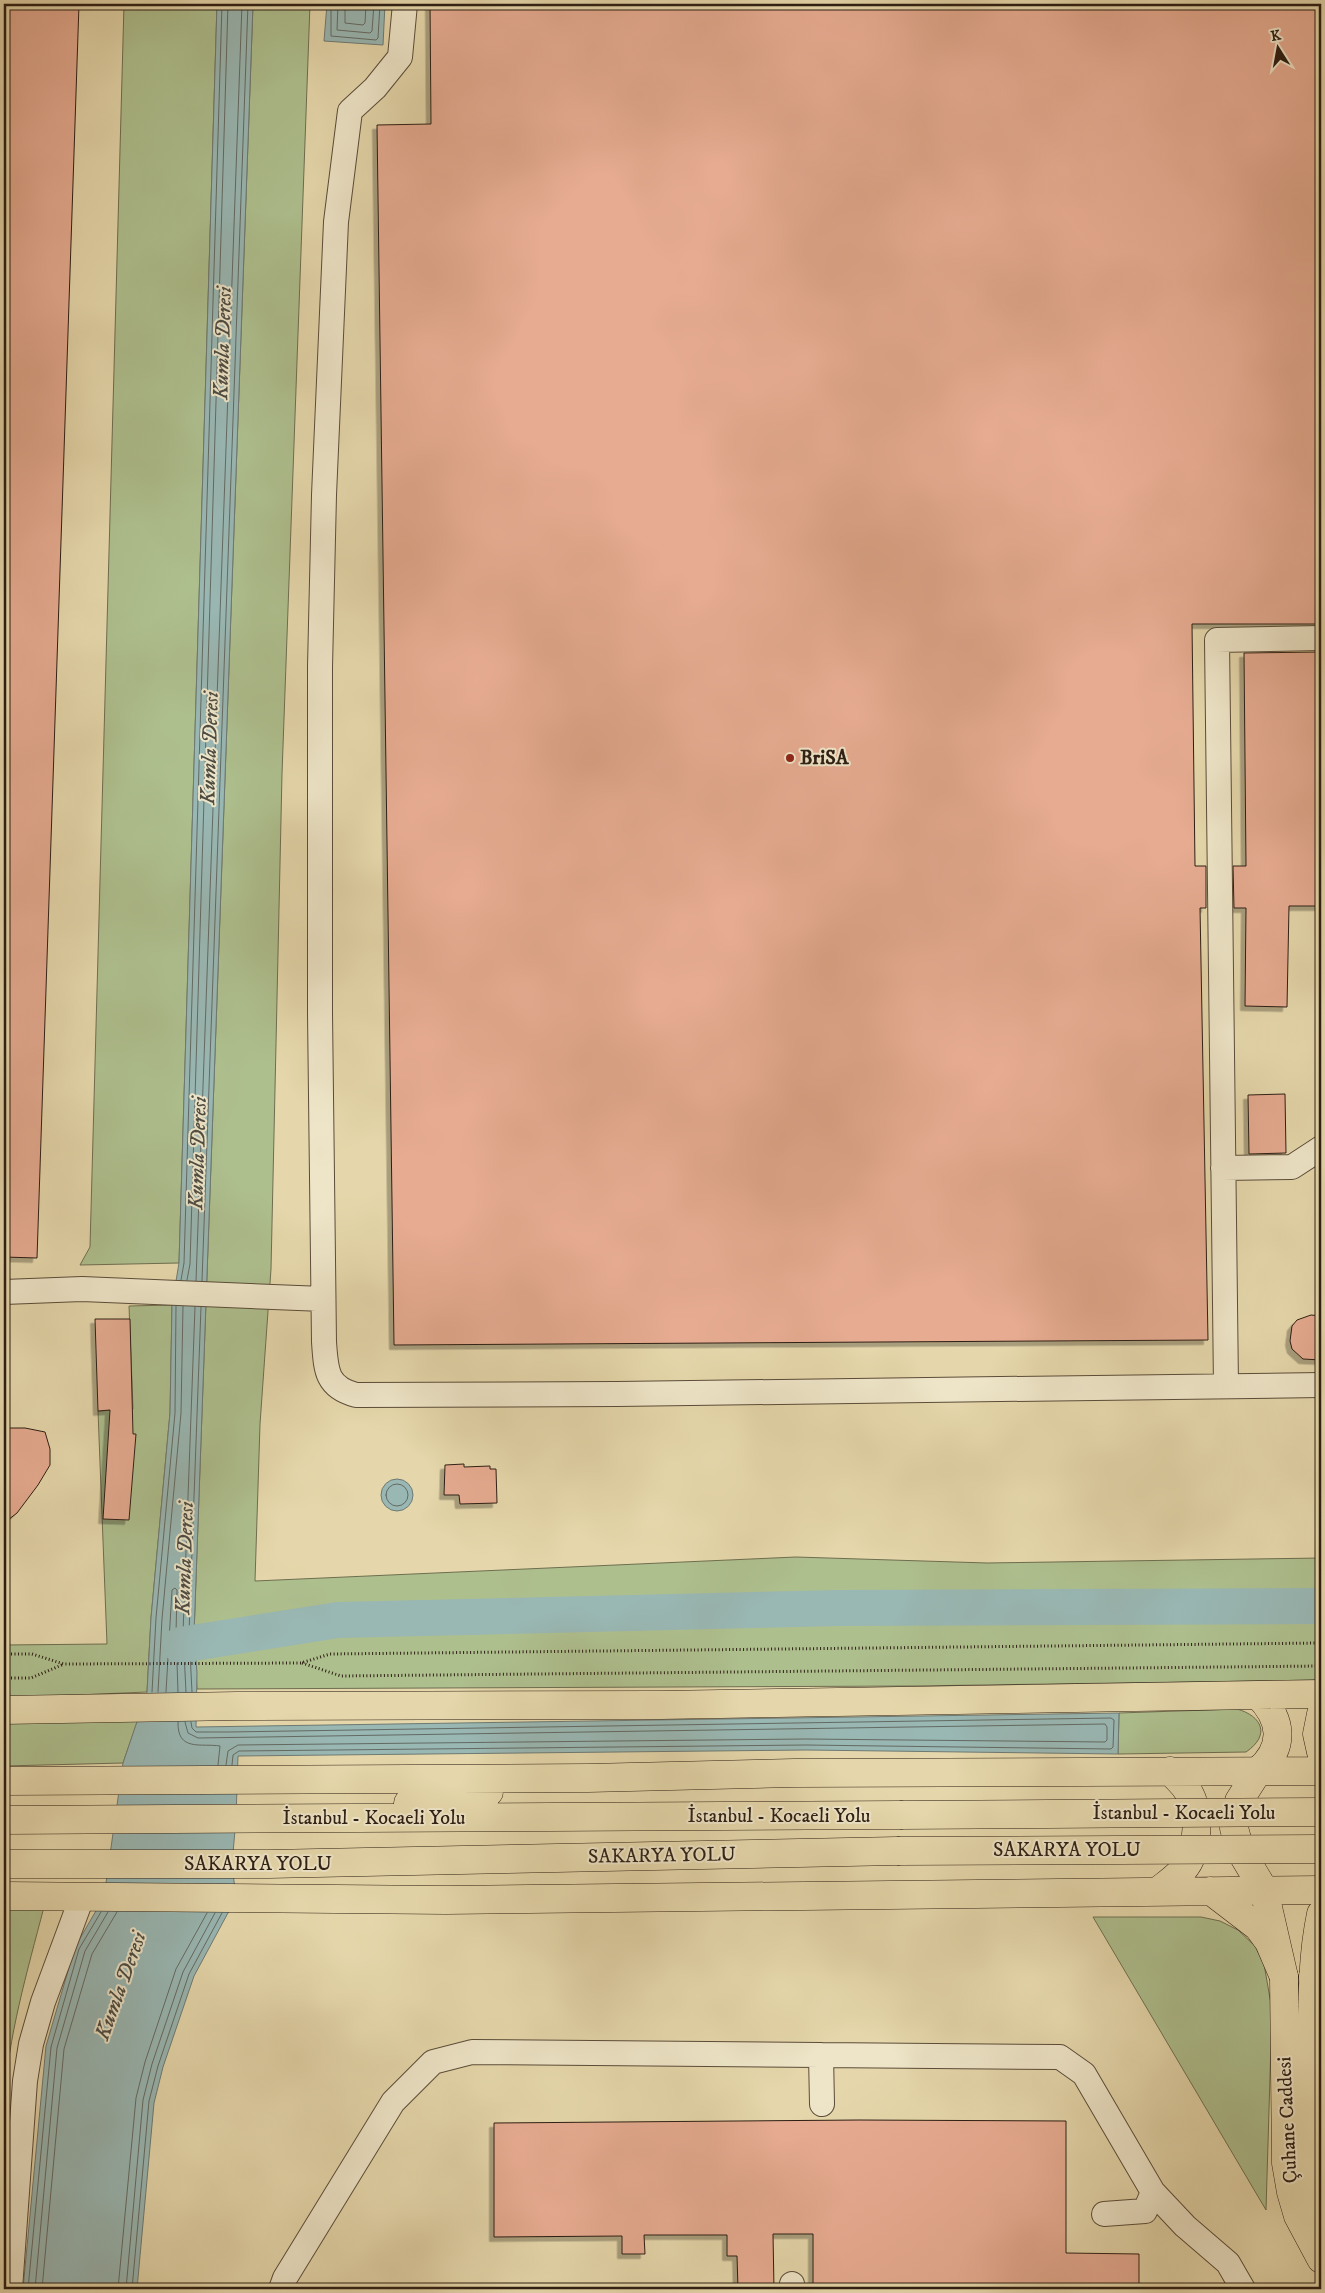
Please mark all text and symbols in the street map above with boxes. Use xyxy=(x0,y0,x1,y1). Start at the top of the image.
north arrow xyxy=(1252,22,1302,72)
text: K xyxy=(1269,26,1283,46)
water label: Kumla Deresi xyxy=(208,285,238,401)
water label: Kumla Deresi xyxy=(195,690,225,806)
place label: BriSA xyxy=(800,746,850,771)
marker: BriSA xyxy=(784,752,796,764)
water label: Kumla Deresi xyxy=(183,1095,213,1211)
water label: Kumla Deresi xyxy=(170,1500,200,1616)
street label: İstanbul - Kocaeli Yolu xyxy=(1093,1801,1276,1826)
street label: İstanbul - Kocaeli Yolu xyxy=(688,1804,871,1829)
street label: İstanbul - Kocaeli Yolu xyxy=(283,1806,466,1831)
street label: SAKARYA YOLU xyxy=(993,1838,1141,1863)
street label: SAKARYA YOLU xyxy=(588,1842,736,1870)
street label: SAKARYA YOLU xyxy=(184,1852,332,1877)
water label: Kumla Deresi xyxy=(89,1927,153,2045)
street label: Çuhane Caddesi xyxy=(1272,2056,1304,2184)

